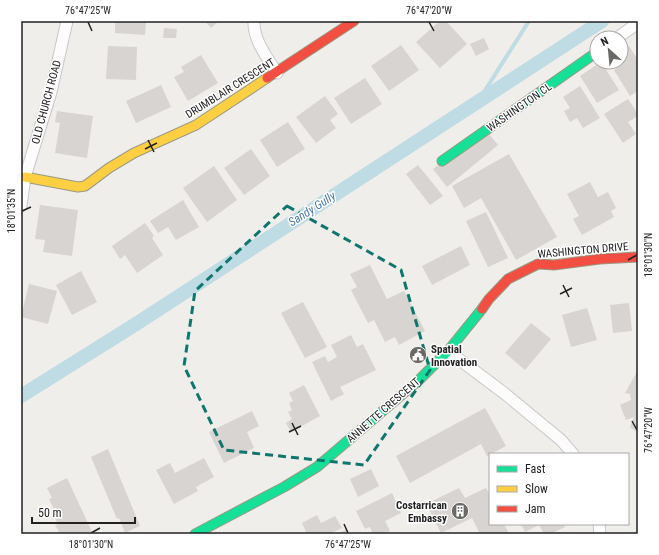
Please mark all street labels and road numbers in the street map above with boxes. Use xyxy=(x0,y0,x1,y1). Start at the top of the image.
street label: DRUMBLAIR CRESCENT xyxy=(183,56,278,121)
street label: OLD CHURCH ROAD xyxy=(29,59,64,145)
street label: WASHINGTON CL xyxy=(484,80,554,135)
street label: WASHINGTON DRIVE xyxy=(537,240,630,261)
street label: ANNETTE CRESCENT xyxy=(344,375,423,446)

